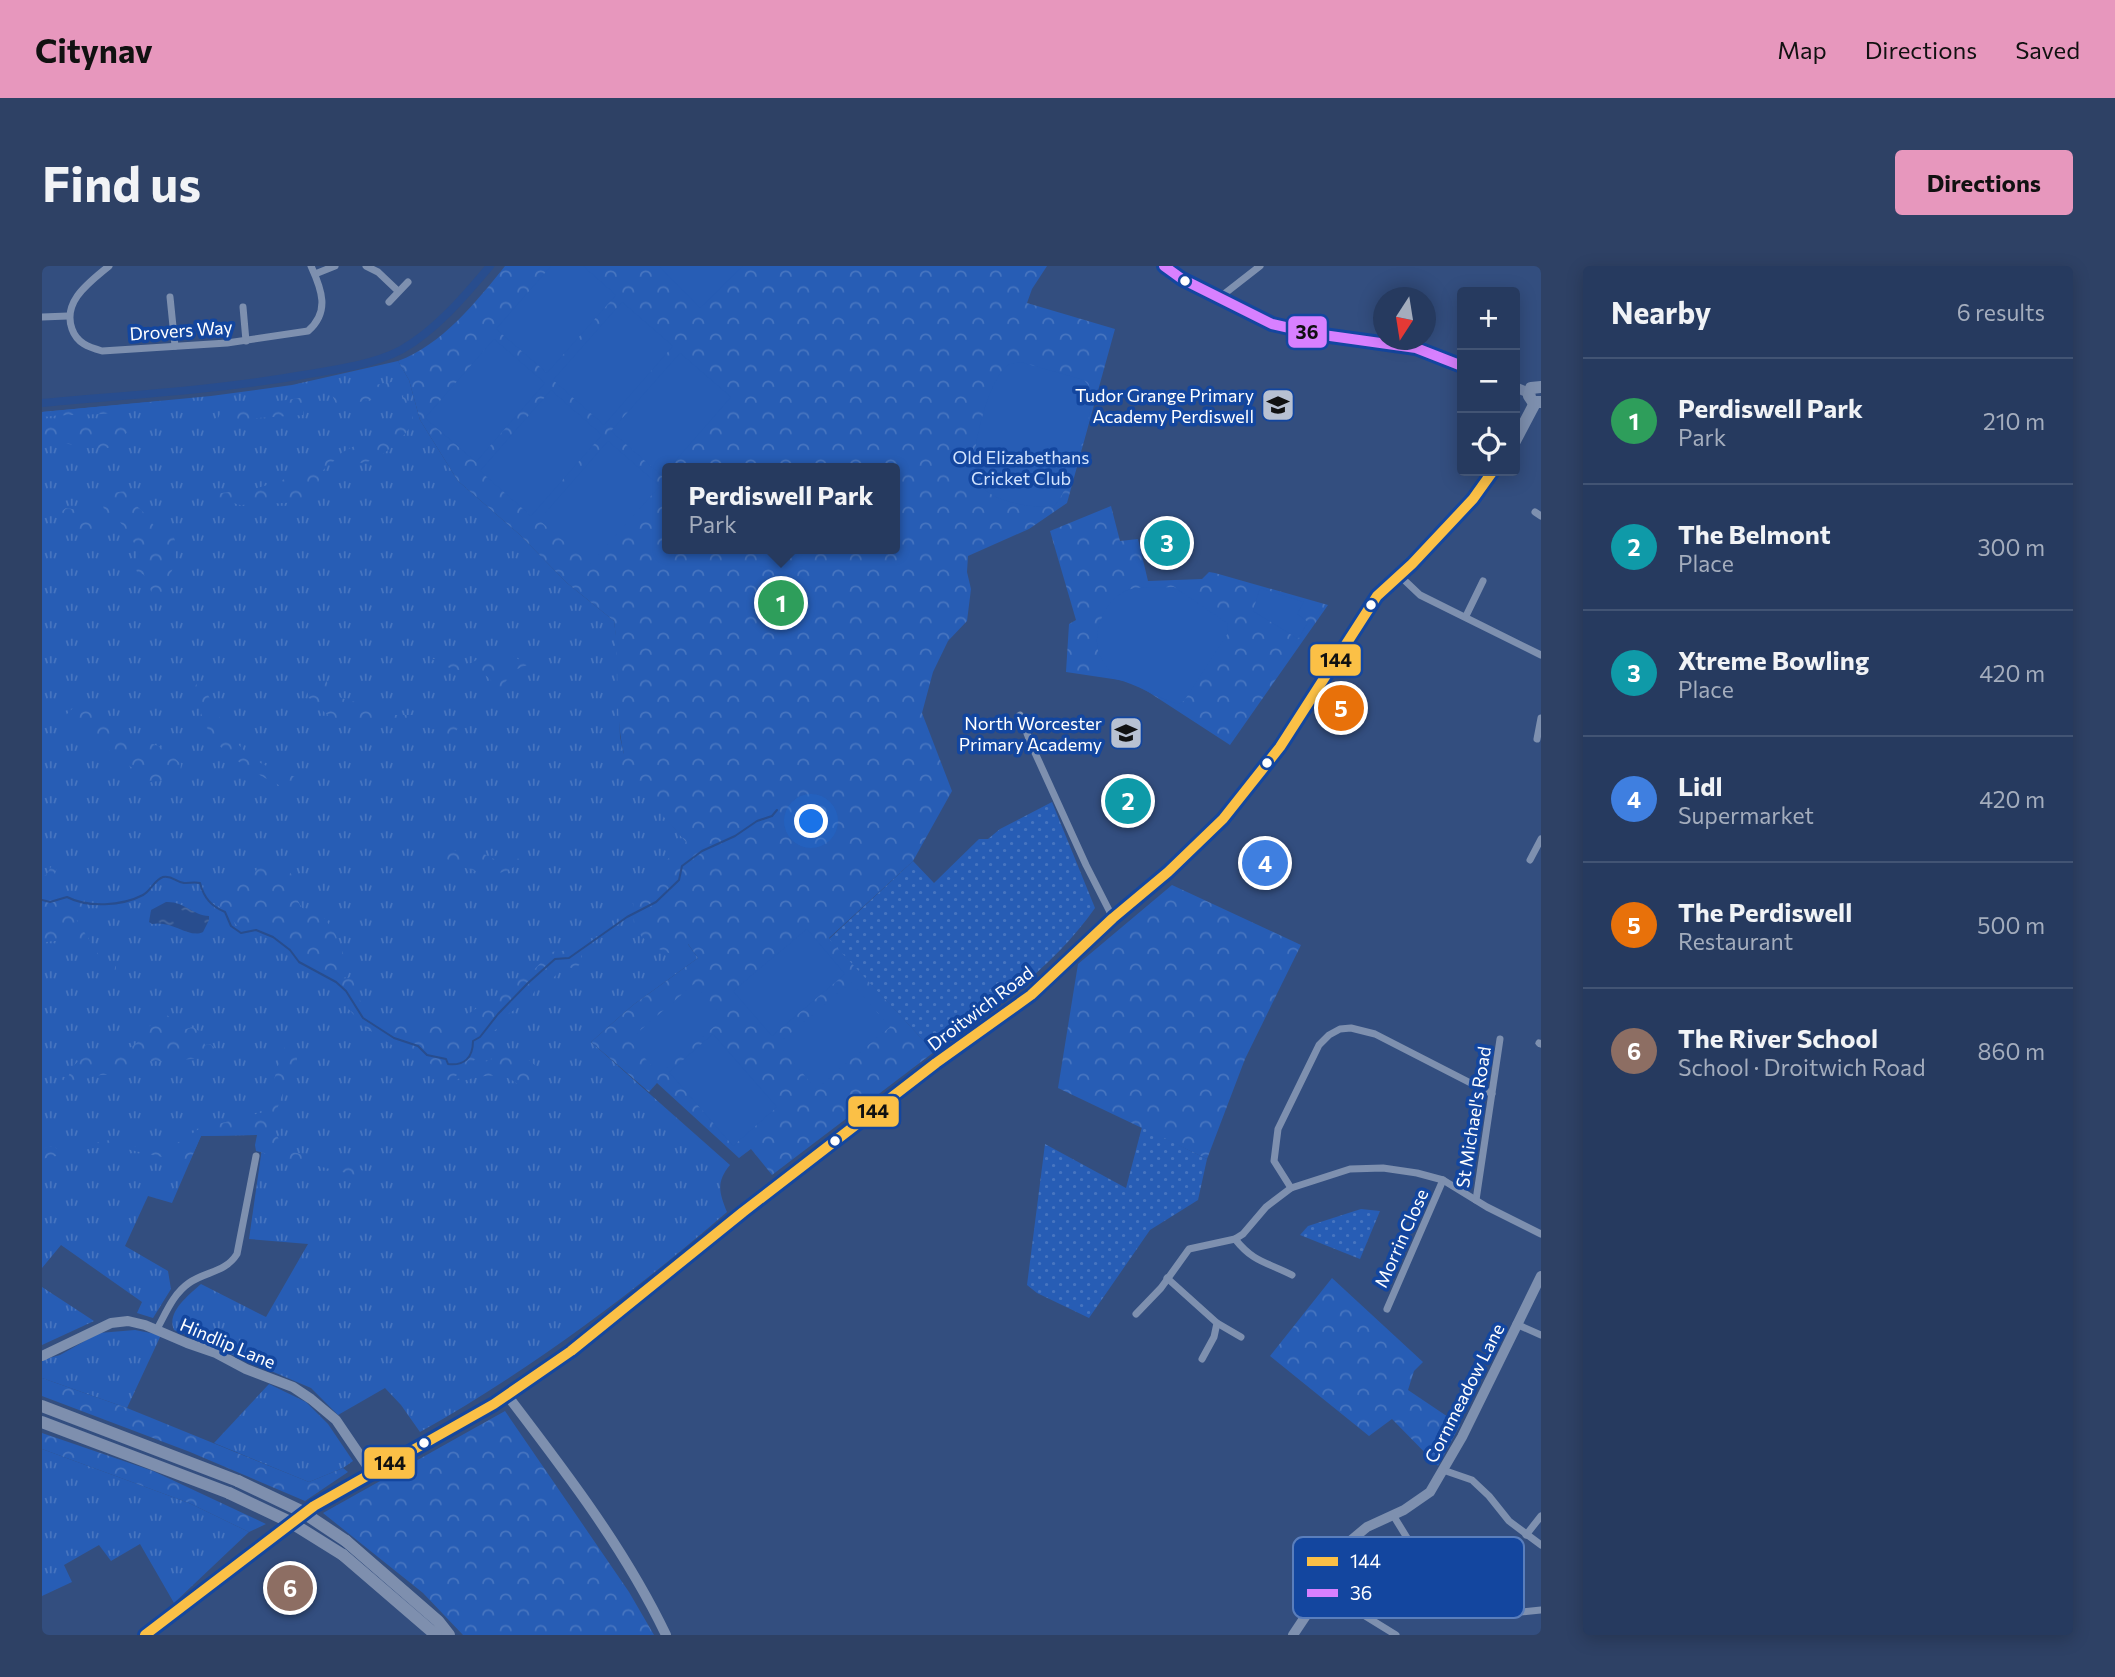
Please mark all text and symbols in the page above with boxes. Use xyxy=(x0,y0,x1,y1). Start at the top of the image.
text: Citynav xyxy=(35,29,153,70)
text: Map xyxy=(1777,35,1827,64)
text: Directions xyxy=(1865,35,1977,64)
text: Saved xyxy=(2015,35,2080,64)
button: Directions xyxy=(1895,150,2073,215)
text: Find us xyxy=(42,152,201,212)
unlabelled marker xyxy=(1178,274,1192,288)
north arrow xyxy=(1373,287,1436,350)
map controls xyxy=(1457,287,1520,476)
button: + xyxy=(1457,287,1520,350)
text: Nearby xyxy=(1611,293,1711,330)
text: 6 results xyxy=(1957,298,2045,326)
street label: Drovers Way xyxy=(129,315,233,345)
line badge: 36 xyxy=(1287,315,1328,349)
text: 36 xyxy=(1296,320,1318,343)
button: − xyxy=(1457,350,1520,413)
place label: Tudor Grange Primary Academy Perdiswell xyxy=(1075,384,1254,427)
school or university icon: Tudor Grange Primary Academy Perdiswell xyxy=(1259,386,1297,424)
text: Perdiswell Park xyxy=(1678,392,1863,423)
text: 1 xyxy=(1629,407,1639,435)
text: 210 m xyxy=(1983,407,2045,435)
button: locate xyxy=(1457,413,1520,476)
text: Park xyxy=(1678,423,1726,451)
park label: Old Elizabethans Cricket Club xyxy=(953,446,1090,489)
popup xyxy=(662,463,900,554)
text: Perdiswell Park xyxy=(689,479,873,510)
text: Park xyxy=(689,510,737,538)
pin: 3 xyxy=(1144,517,1190,569)
text: The Belmont xyxy=(1678,518,1831,549)
text: 2 xyxy=(1627,533,1641,561)
text: 300 m xyxy=(1977,533,2045,561)
text: Place xyxy=(1678,549,1734,577)
pin: 1 xyxy=(758,577,804,629)
unlabelled marker xyxy=(1364,598,1378,612)
line badge: 144 xyxy=(1309,643,1362,677)
text: Xtreme Bowling xyxy=(1678,644,1869,675)
text: 144 xyxy=(1320,648,1352,671)
text: 3 xyxy=(1627,659,1641,687)
text: 420 m xyxy=(1979,659,2045,687)
text: Place xyxy=(1678,675,1734,703)
pin: 5 xyxy=(1318,682,1364,734)
place label: North Worcester Primary Academy xyxy=(959,712,1102,755)
school or university icon: North Worcester Primary Academy xyxy=(1107,714,1145,752)
unlabelled marker xyxy=(1260,756,1274,770)
text: Lidl xyxy=(1678,770,1723,801)
pin: 2 xyxy=(1105,775,1151,827)
text: 4 xyxy=(1627,785,1641,813)
text: 420 m xyxy=(1979,785,2045,813)
text: Supermarket xyxy=(1678,801,1814,829)
your location xyxy=(794,804,828,838)
pin: 4 xyxy=(1242,837,1288,889)
text: The Perdiswell xyxy=(1678,896,1852,927)
text: 5 xyxy=(1627,911,1641,939)
text: 500 m xyxy=(1977,911,2045,939)
text: Restaurant xyxy=(1678,927,1793,955)
street label: Droitwich Road xyxy=(923,961,1037,1055)
text: The River School xyxy=(1678,1022,1878,1053)
text: 6 xyxy=(1627,1037,1641,1065)
text: 860 m xyxy=(1978,1037,2045,1065)
street label: St Michael's Road xyxy=(1451,1045,1495,1189)
text: School · Droitwich Road xyxy=(1678,1053,1925,1081)
line badge: 144 xyxy=(847,1095,900,1128)
text: 144 xyxy=(857,1099,889,1122)
unlabelled marker xyxy=(828,1134,842,1148)
street label: Morrin Close xyxy=(1369,1185,1433,1291)
street label: Hindlip Lane xyxy=(177,1313,279,1373)
street label: Cornmeadow Lane xyxy=(1419,1320,1509,1466)
unlabelled marker xyxy=(417,1436,431,1450)
line badge: 144 xyxy=(363,1446,416,1480)
text: 144 xyxy=(374,1451,406,1474)
legend xyxy=(1293,1537,1524,1618)
text: 144 xyxy=(1350,1549,1381,1572)
pin: 6 xyxy=(267,1562,313,1614)
text: 36 xyxy=(1350,1581,1372,1604)

